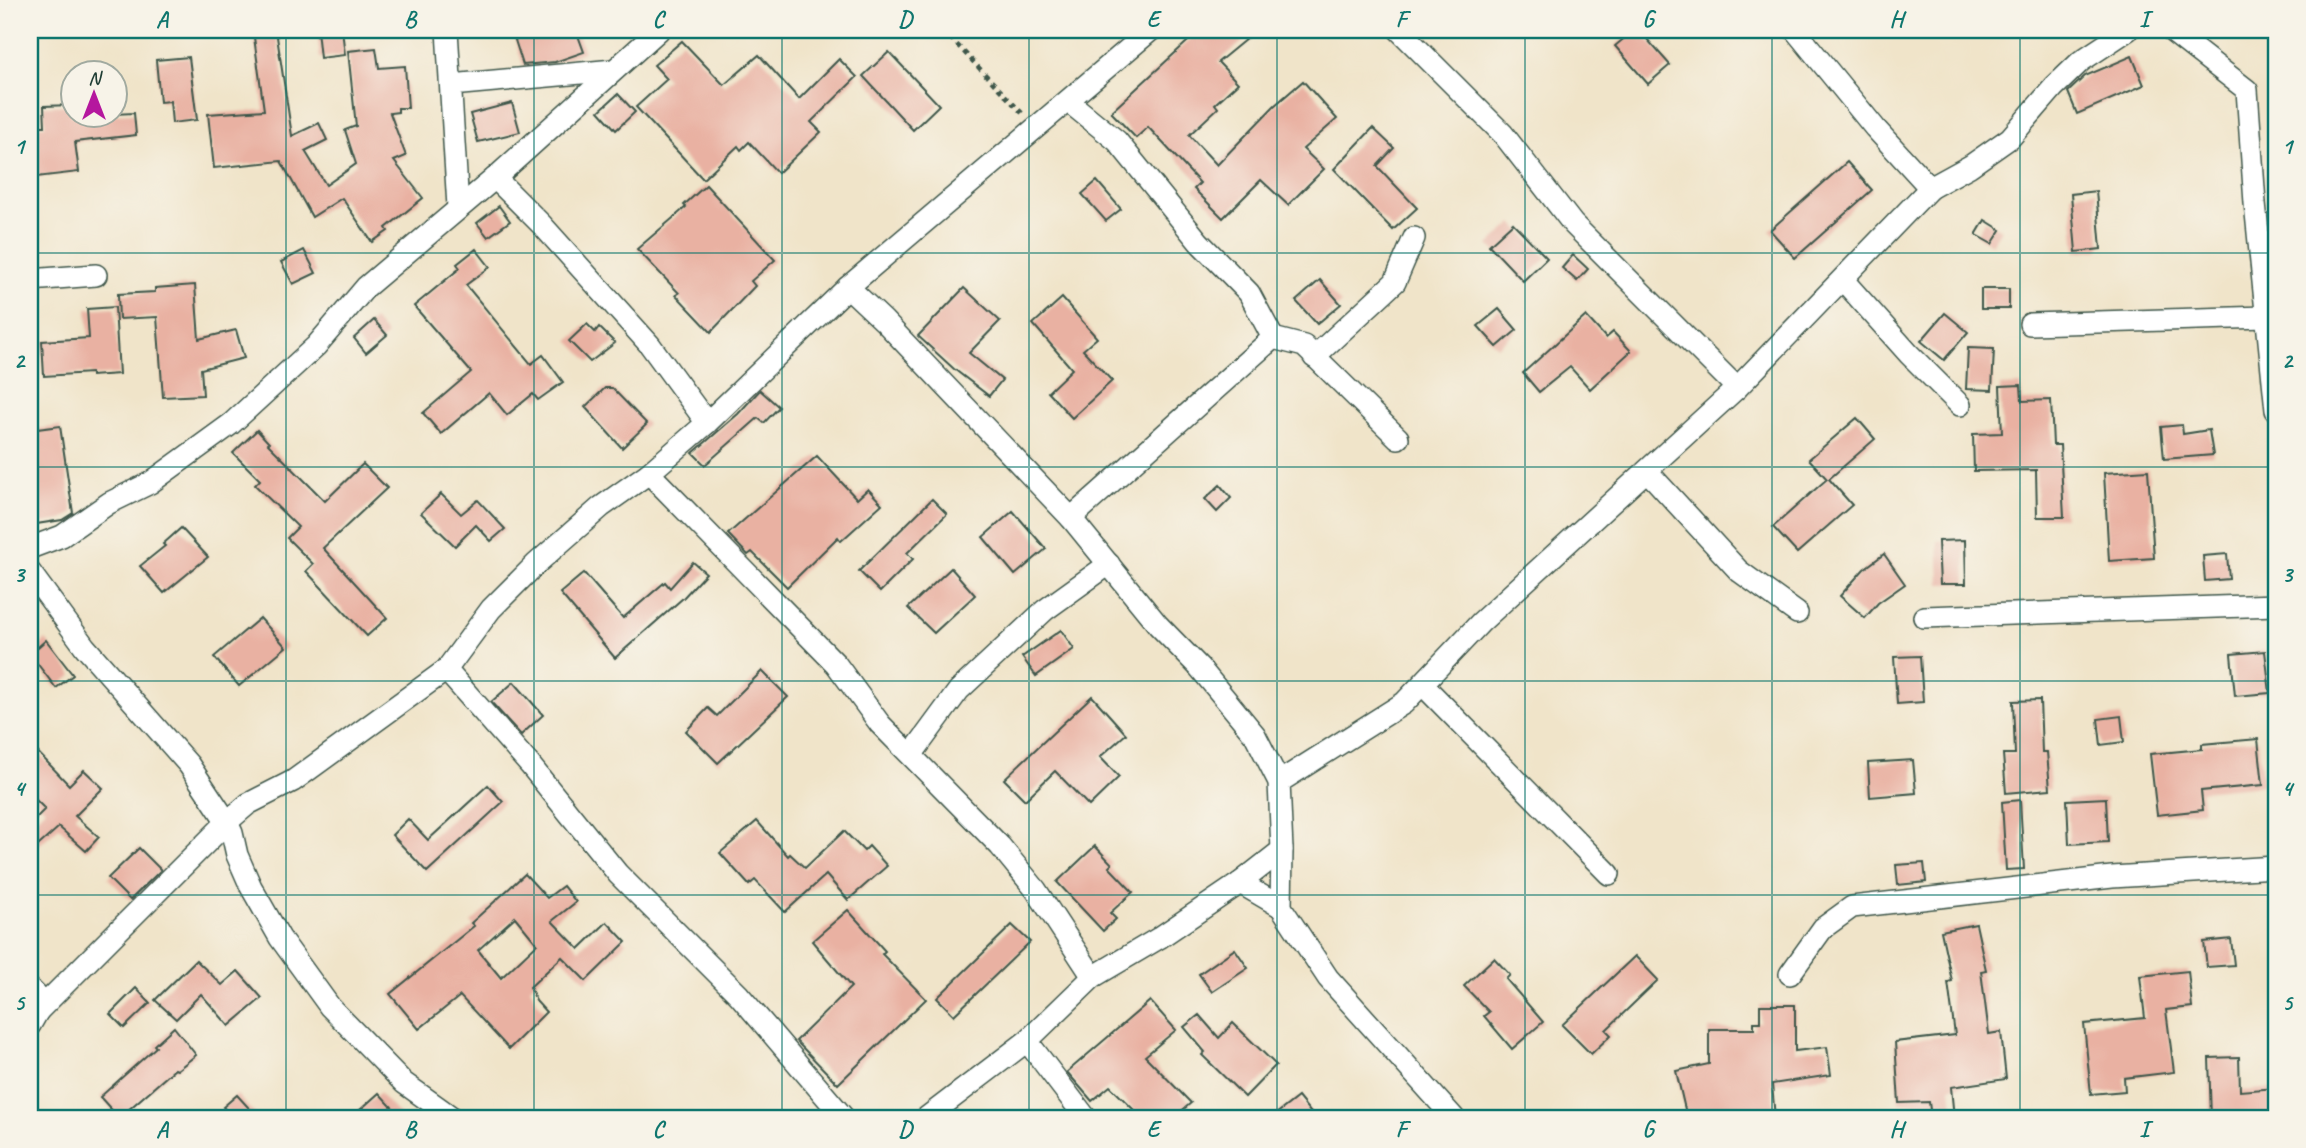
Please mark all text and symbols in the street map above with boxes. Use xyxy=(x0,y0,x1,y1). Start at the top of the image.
text: A xyxy=(156,5,170,34)
text: B xyxy=(404,5,418,34)
text: C xyxy=(653,5,667,34)
text: D xyxy=(898,5,914,34)
text: E xyxy=(1147,5,1163,34)
text: F xyxy=(1396,5,1412,34)
text: G xyxy=(1642,5,1657,34)
text: H xyxy=(1889,5,1907,34)
text: I xyxy=(2139,5,2154,34)
north arrow xyxy=(60,60,130,130)
text: N xyxy=(88,66,103,90)
text: 1 xyxy=(14,132,27,161)
text: 1 xyxy=(2282,132,2295,161)
text: 2 xyxy=(14,346,27,375)
text: 2 xyxy=(2282,346,2295,375)
text: 3 xyxy=(14,560,27,589)
text: 3 xyxy=(2282,560,2295,589)
text: 4 xyxy=(14,774,27,803)
text: 4 xyxy=(2282,774,2295,803)
text: 5 xyxy=(14,988,26,1017)
text: 5 xyxy=(2282,988,2294,1017)
text: A xyxy=(156,1115,170,1144)
text: B xyxy=(404,1115,418,1144)
text: C xyxy=(653,1115,667,1144)
text: D xyxy=(898,1115,914,1144)
text: E xyxy=(1147,1115,1163,1144)
text: F xyxy=(1396,1115,1412,1144)
text: G xyxy=(1642,1115,1657,1144)
text: H xyxy=(1889,1115,1907,1144)
text: I xyxy=(2139,1115,2154,1144)

